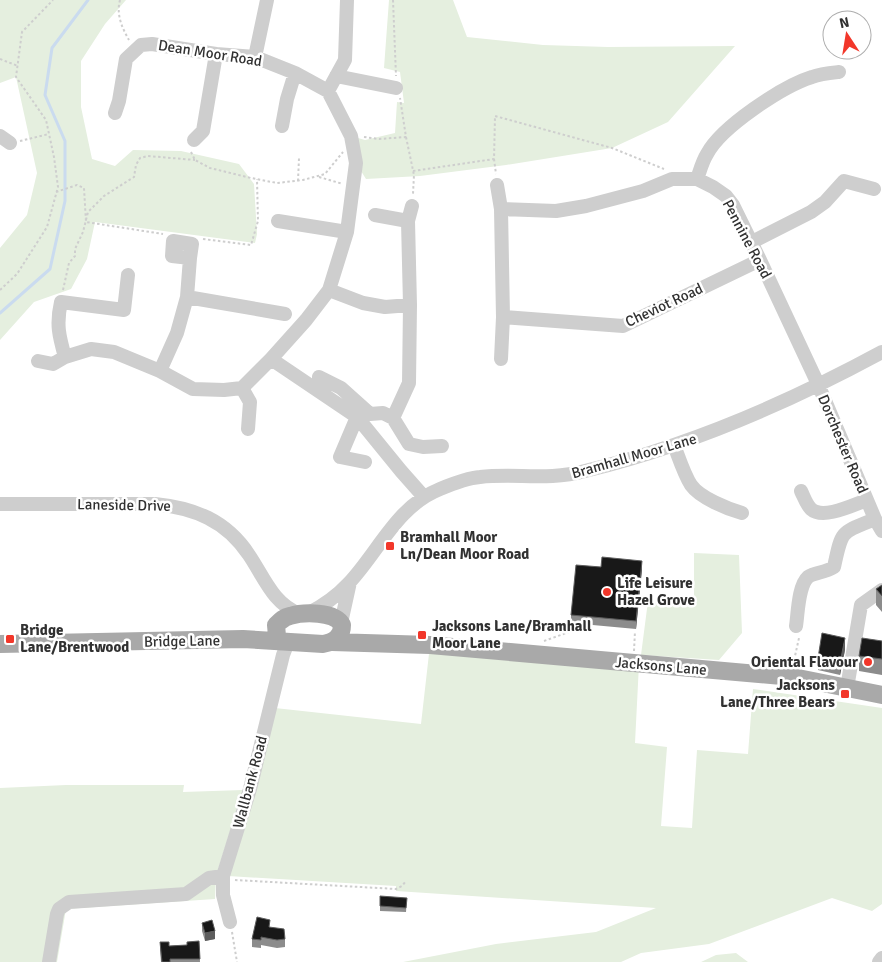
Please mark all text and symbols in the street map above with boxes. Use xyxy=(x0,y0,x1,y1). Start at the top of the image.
north arrow xyxy=(822,10,872,60)
text: N xyxy=(838,13,851,32)
street label: Dean Moor Road xyxy=(157,36,263,70)
street label: Pennine Road xyxy=(719,196,775,282)
street label: Cheviot Road xyxy=(622,279,706,331)
street label: Dorchester Road xyxy=(814,392,872,496)
street label: Bramhall Moor Lane xyxy=(569,430,699,482)
street label: Laneside Drive xyxy=(77,495,171,515)
place label: Bramhall Moor Ln/Dean Moor Road xyxy=(400,528,529,563)
marker: Bramhall Moor Ln/Dean Moor Road xyxy=(384,540,396,552)
place label: Life Leisure Hazel Grove xyxy=(617,574,695,609)
marker: Life Leisure Hazel Grove xyxy=(601,586,613,598)
place label: Jacksons Lane/Bramhall Moor Lane xyxy=(432,617,592,652)
place label: Bridge Lane/Brentwood xyxy=(20,621,129,656)
marker: Jacksons Lane/Bramhall Moor Lane xyxy=(416,629,428,641)
street label: Bridge Lane xyxy=(144,631,220,651)
marker: Bridge Lane/Brentwood xyxy=(4,633,16,645)
street label: Jacksons Lane xyxy=(614,653,708,679)
place label: Oriental Flavour xyxy=(751,653,858,671)
marker: Oriental Flavour xyxy=(862,656,874,668)
place label: Jacksons Lane/Three Bears xyxy=(720,676,835,711)
marker: Jacksons Lane/Three Bears xyxy=(839,688,851,700)
street label: Wallbank Road xyxy=(229,734,271,830)

